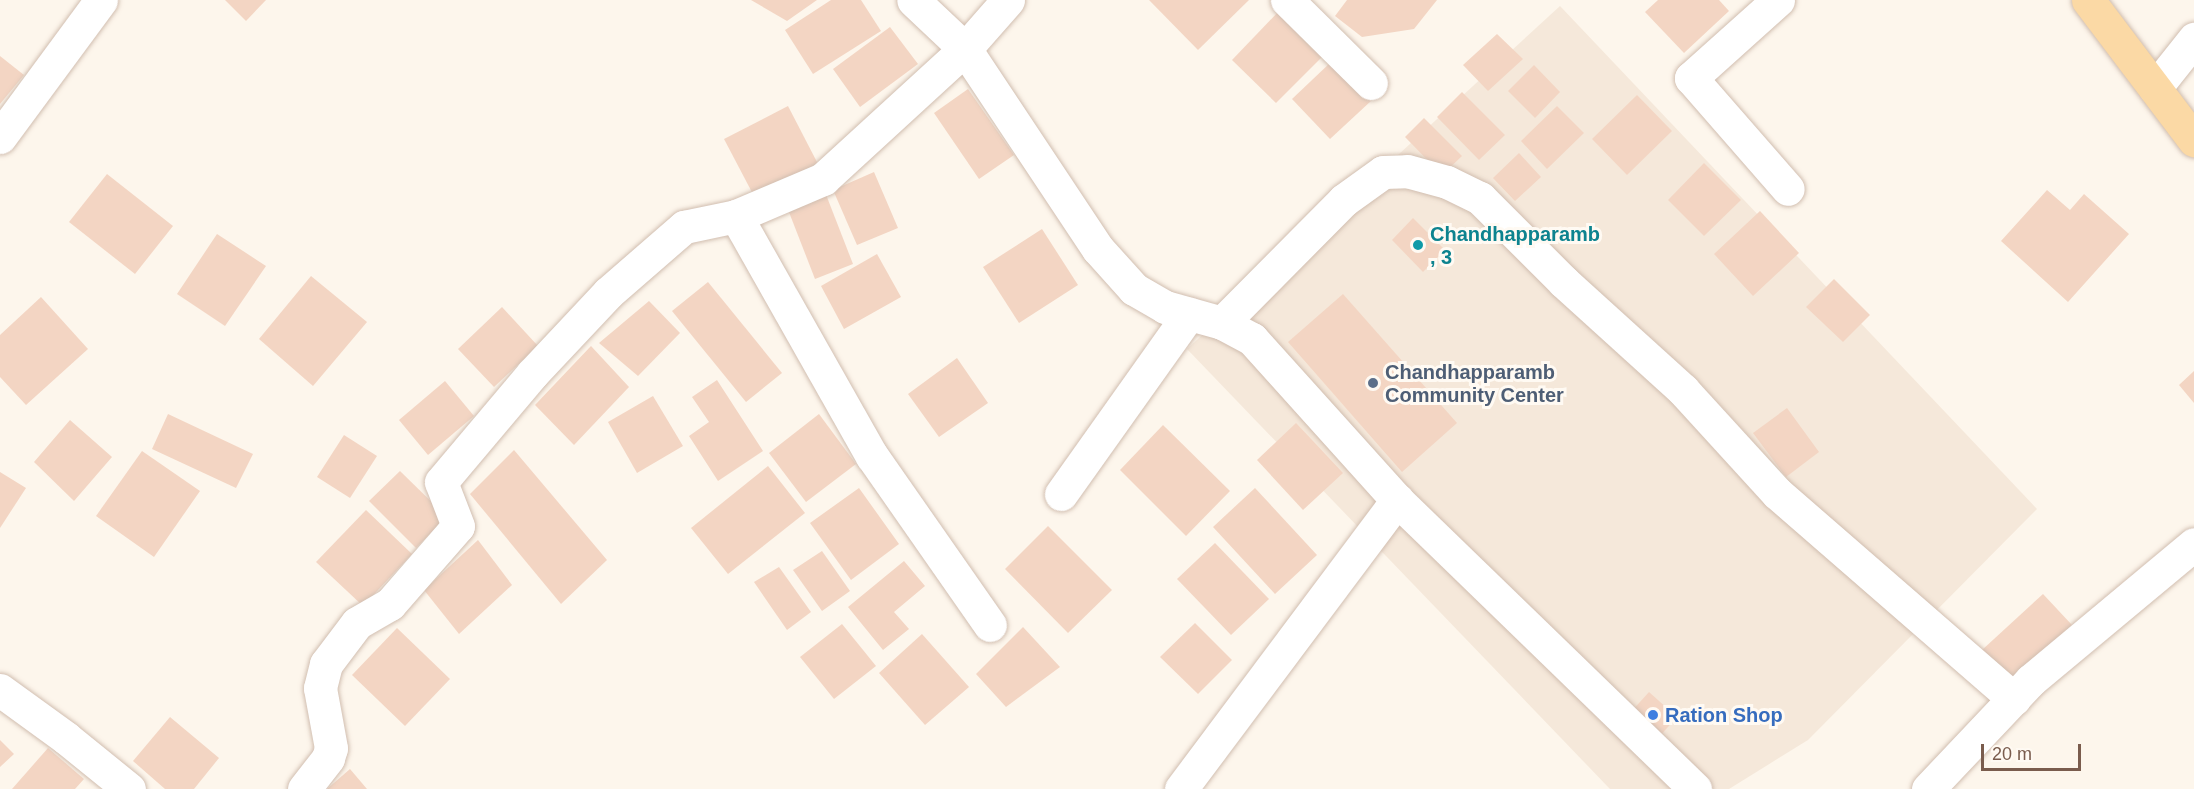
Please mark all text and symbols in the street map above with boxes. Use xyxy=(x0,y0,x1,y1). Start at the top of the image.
place label: Chandhapparamb , 3 xyxy=(1430,222,1600,269)
marker: Chandhapparamb , 3 xyxy=(1411,238,1425,252)
place label: Chandhapparamb Community Center xyxy=(1385,360,1564,407)
marker: Chandhapparamb Community Center xyxy=(1366,376,1380,390)
place label: Ration Shop xyxy=(1665,703,1783,727)
marker: Ration Shop xyxy=(1646,708,1660,722)
scale bar xyxy=(1984,732,2084,770)
text: 20 m xyxy=(1992,744,2032,764)

